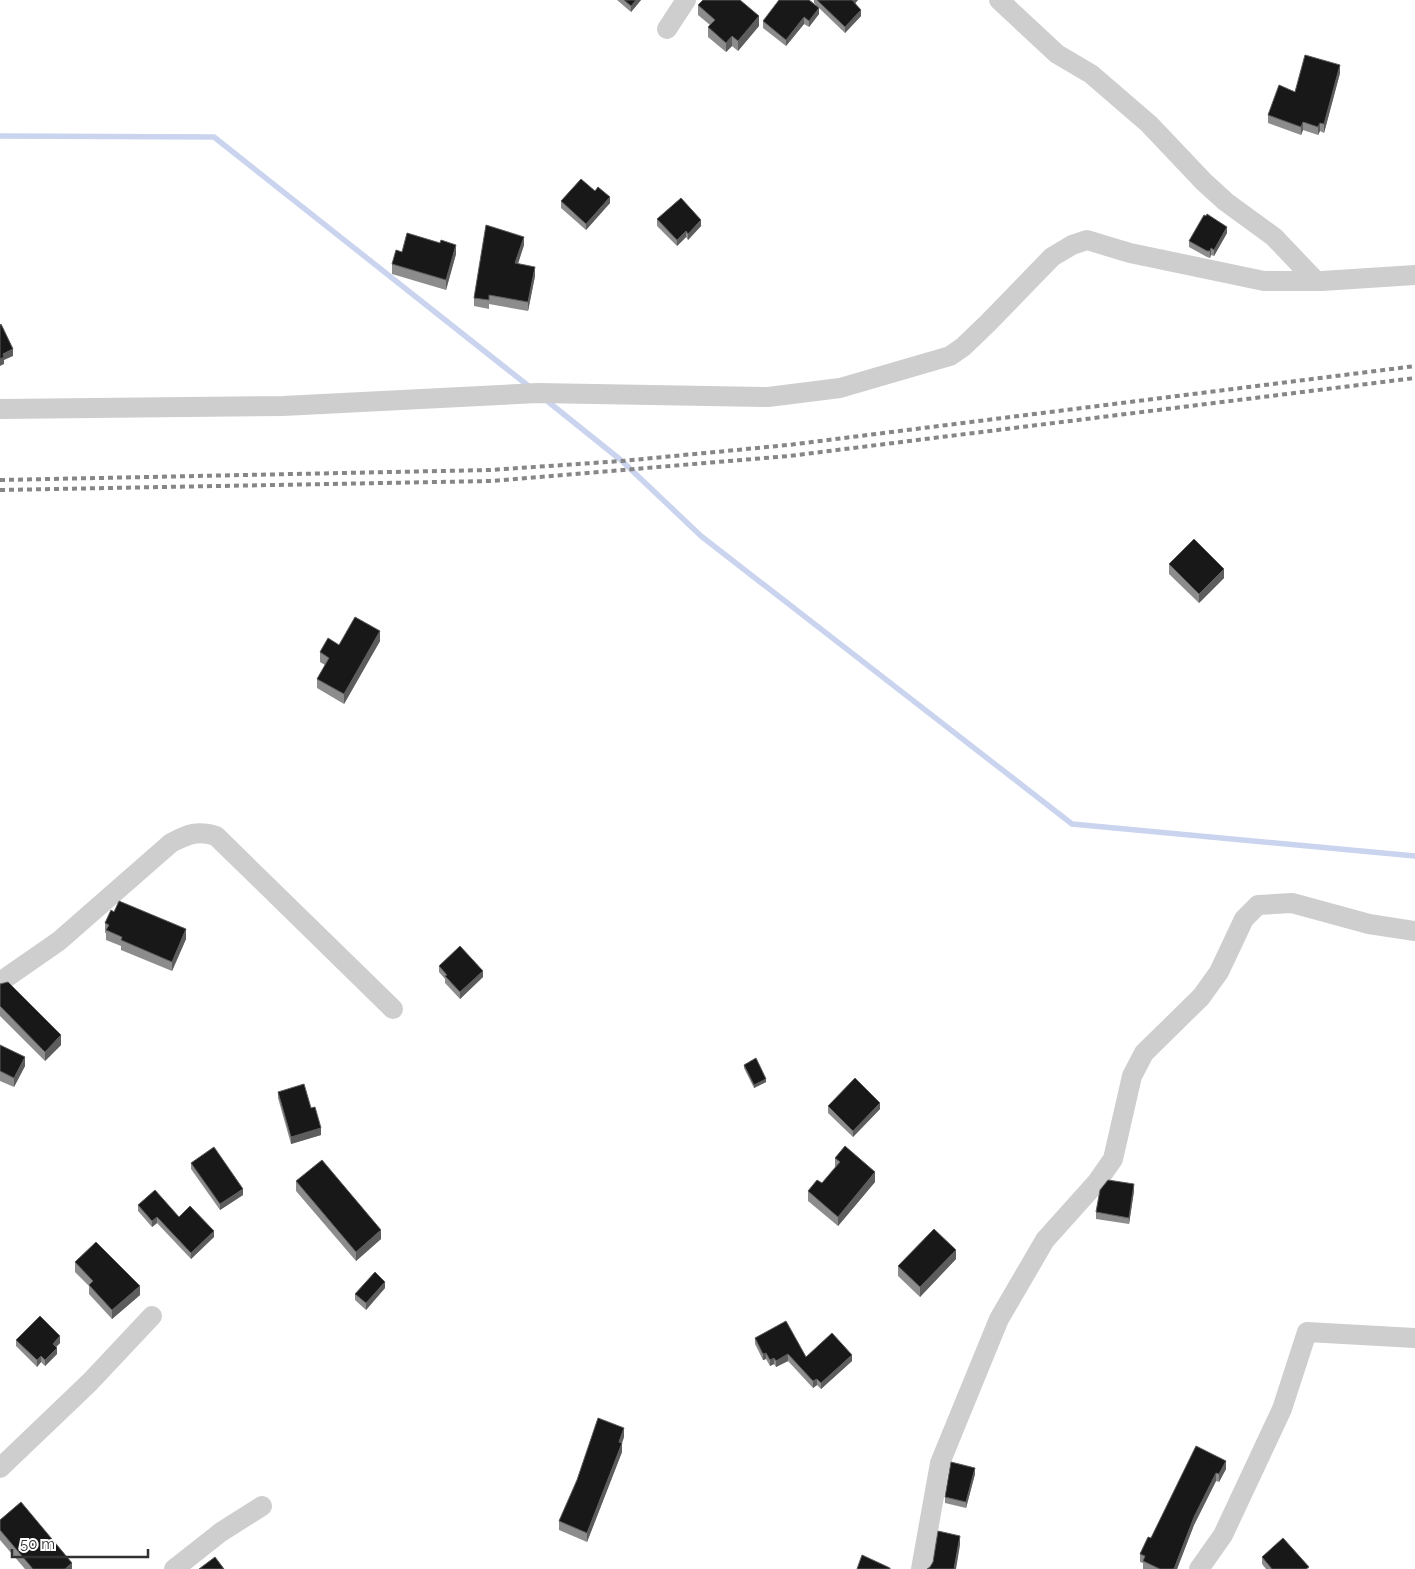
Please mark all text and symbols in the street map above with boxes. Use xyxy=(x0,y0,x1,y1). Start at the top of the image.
scale bar xyxy=(12,1526,149,1558)
text: 50 m xyxy=(20,1535,55,1553)

